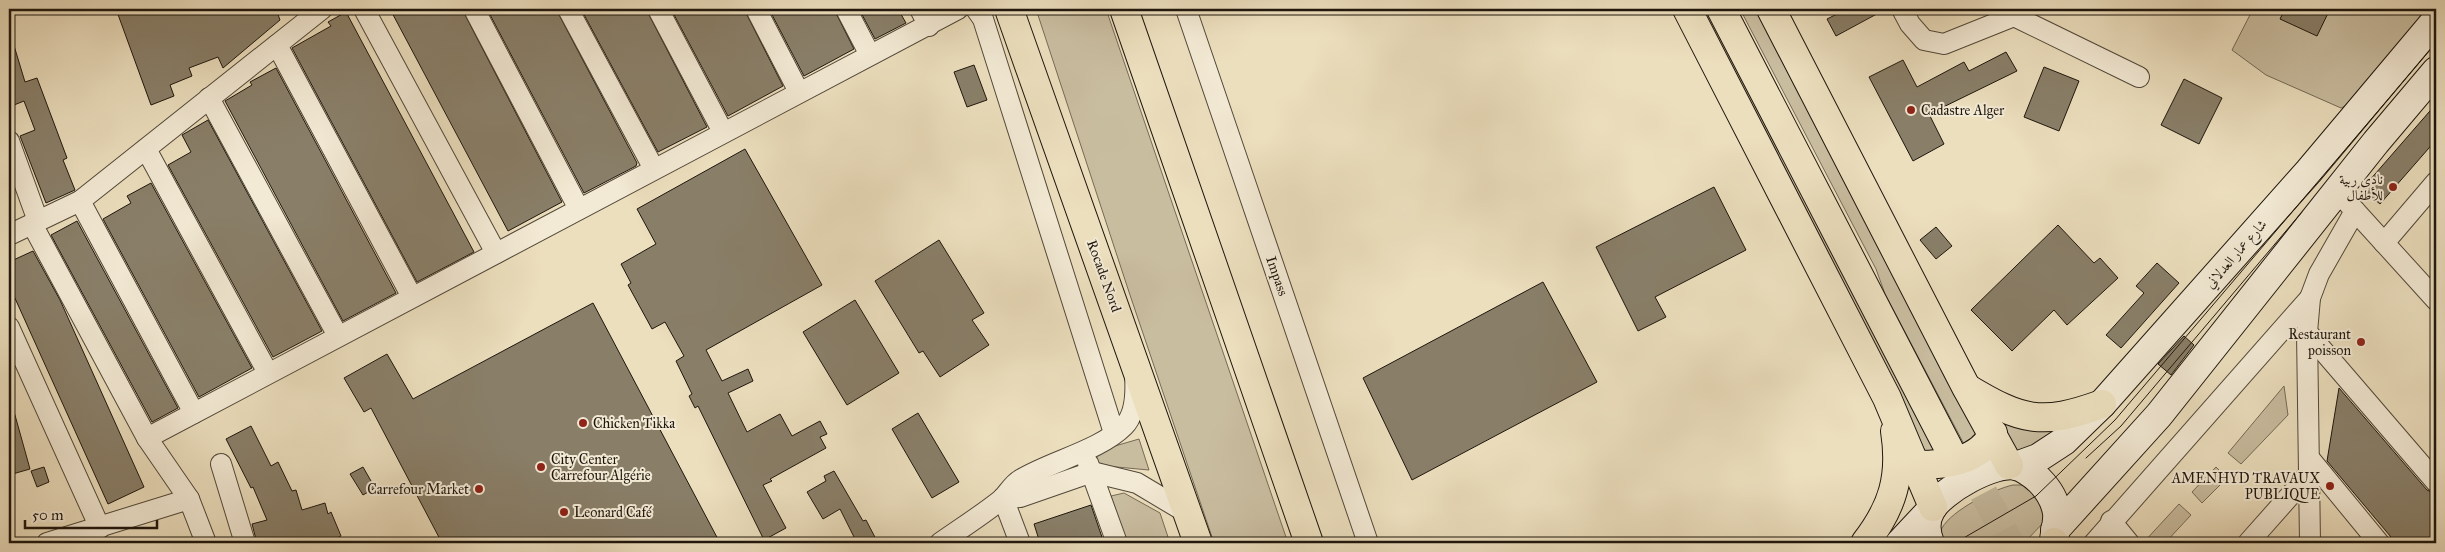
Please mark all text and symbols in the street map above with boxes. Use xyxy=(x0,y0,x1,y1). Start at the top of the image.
place label: Cadastre Alger xyxy=(1921,102,2005,119)
marker: Cadastre Alger xyxy=(1905,104,1917,116)
place label: نادي ربية للأطفال xyxy=(2339,171,2383,204)
marker: نادي ربية للأطفال xyxy=(2387,181,2399,193)
street label: شارع عمار العدلاني xyxy=(2202,216,2273,294)
street label: Rocade Nord xyxy=(1083,238,1125,314)
street label: Impass xyxy=(1262,254,1292,298)
place label: Restaurant poisson xyxy=(2288,326,2351,359)
marker: Restaurant poisson xyxy=(2355,336,2367,348)
place label: Chicken Tikka xyxy=(593,415,675,432)
marker: Chicken Tikka xyxy=(577,417,589,429)
place label: City Center Carrefour Algérie xyxy=(551,451,651,484)
marker: City Center Carrefour Algérie xyxy=(535,461,547,473)
place label: AMENHYD TRAVAUX PUBLIQUE xyxy=(2171,470,2320,503)
marker: AMENHYD TRAVAUX PUBLIQUE xyxy=(2324,480,2336,492)
place label: Carrefour Market xyxy=(367,481,469,498)
marker: Carrefour Market xyxy=(473,483,485,495)
scale bar xyxy=(25,497,158,529)
place label: Leonard Café xyxy=(574,504,652,521)
text: 50 m xyxy=(32,506,64,524)
marker: Leonard Café xyxy=(558,506,570,518)

